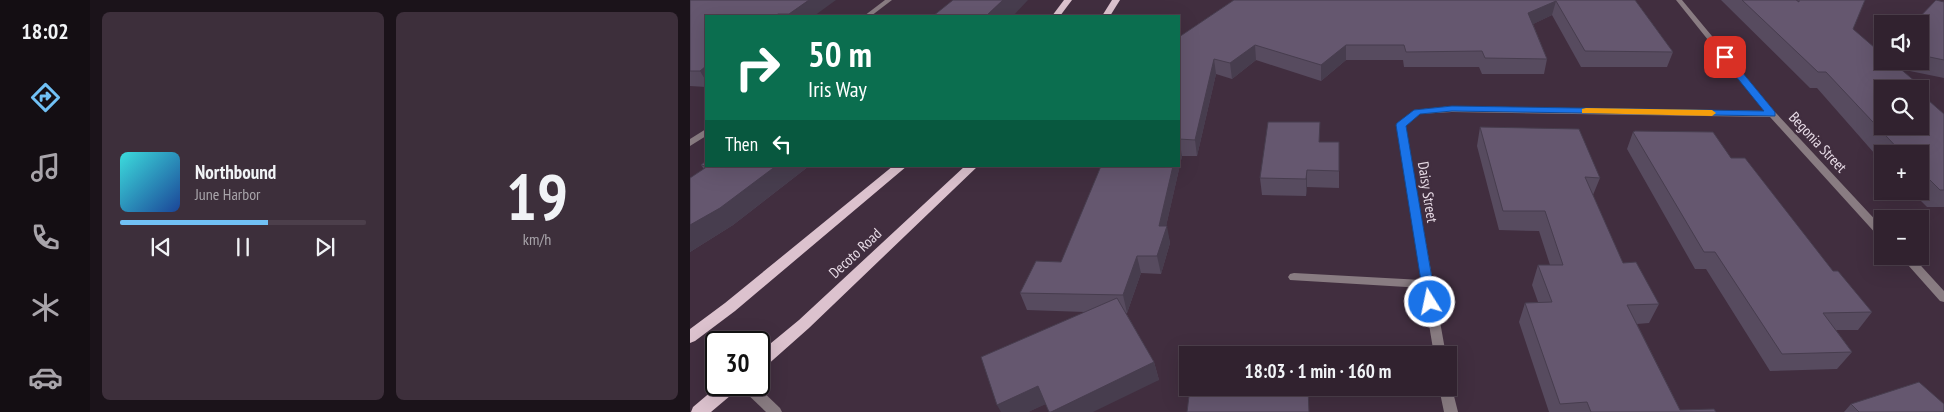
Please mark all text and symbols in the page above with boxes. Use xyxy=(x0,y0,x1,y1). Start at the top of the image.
map controls xyxy=(1874,15,1929,265)
button: sound xyxy=(1874,15,1929,70)
text: 18:02 xyxy=(21,17,69,45)
text: 50 m xyxy=(808,31,872,77)
icon: right xyxy=(725,35,790,100)
pin xyxy=(1704,36,1746,78)
icon: arrive xyxy=(1711,43,1739,71)
text: Iris Way xyxy=(808,75,867,103)
icon: directions xyxy=(28,80,63,115)
button: search xyxy=(1874,80,1929,135)
street label: Begonia Street xyxy=(1785,108,1851,176)
icon: left xyxy=(768,130,796,158)
text: Then xyxy=(725,132,758,156)
button: + xyxy=(1874,145,1929,200)
icon: music xyxy=(28,150,63,185)
text: 19 xyxy=(506,154,568,238)
text: Northbound xyxy=(195,160,276,184)
street label: Daisy Street xyxy=(1414,160,1442,224)
text: June Harbor xyxy=(195,184,260,204)
button: − xyxy=(1874,210,1929,265)
icon: phone xyxy=(28,220,63,255)
street label: Decoto Road xyxy=(825,224,885,282)
text: km/h xyxy=(523,229,551,249)
icon: previous xyxy=(147,233,175,261)
icon: pause xyxy=(229,233,257,261)
icon: next xyxy=(311,233,339,261)
position arrow xyxy=(1403,275,1455,327)
icon: climate xyxy=(28,290,63,325)
speed limit sign: 30 xyxy=(705,331,770,396)
text: 18:03 · 1 min · 160 m xyxy=(1245,359,1391,383)
icon: car xyxy=(28,360,63,395)

